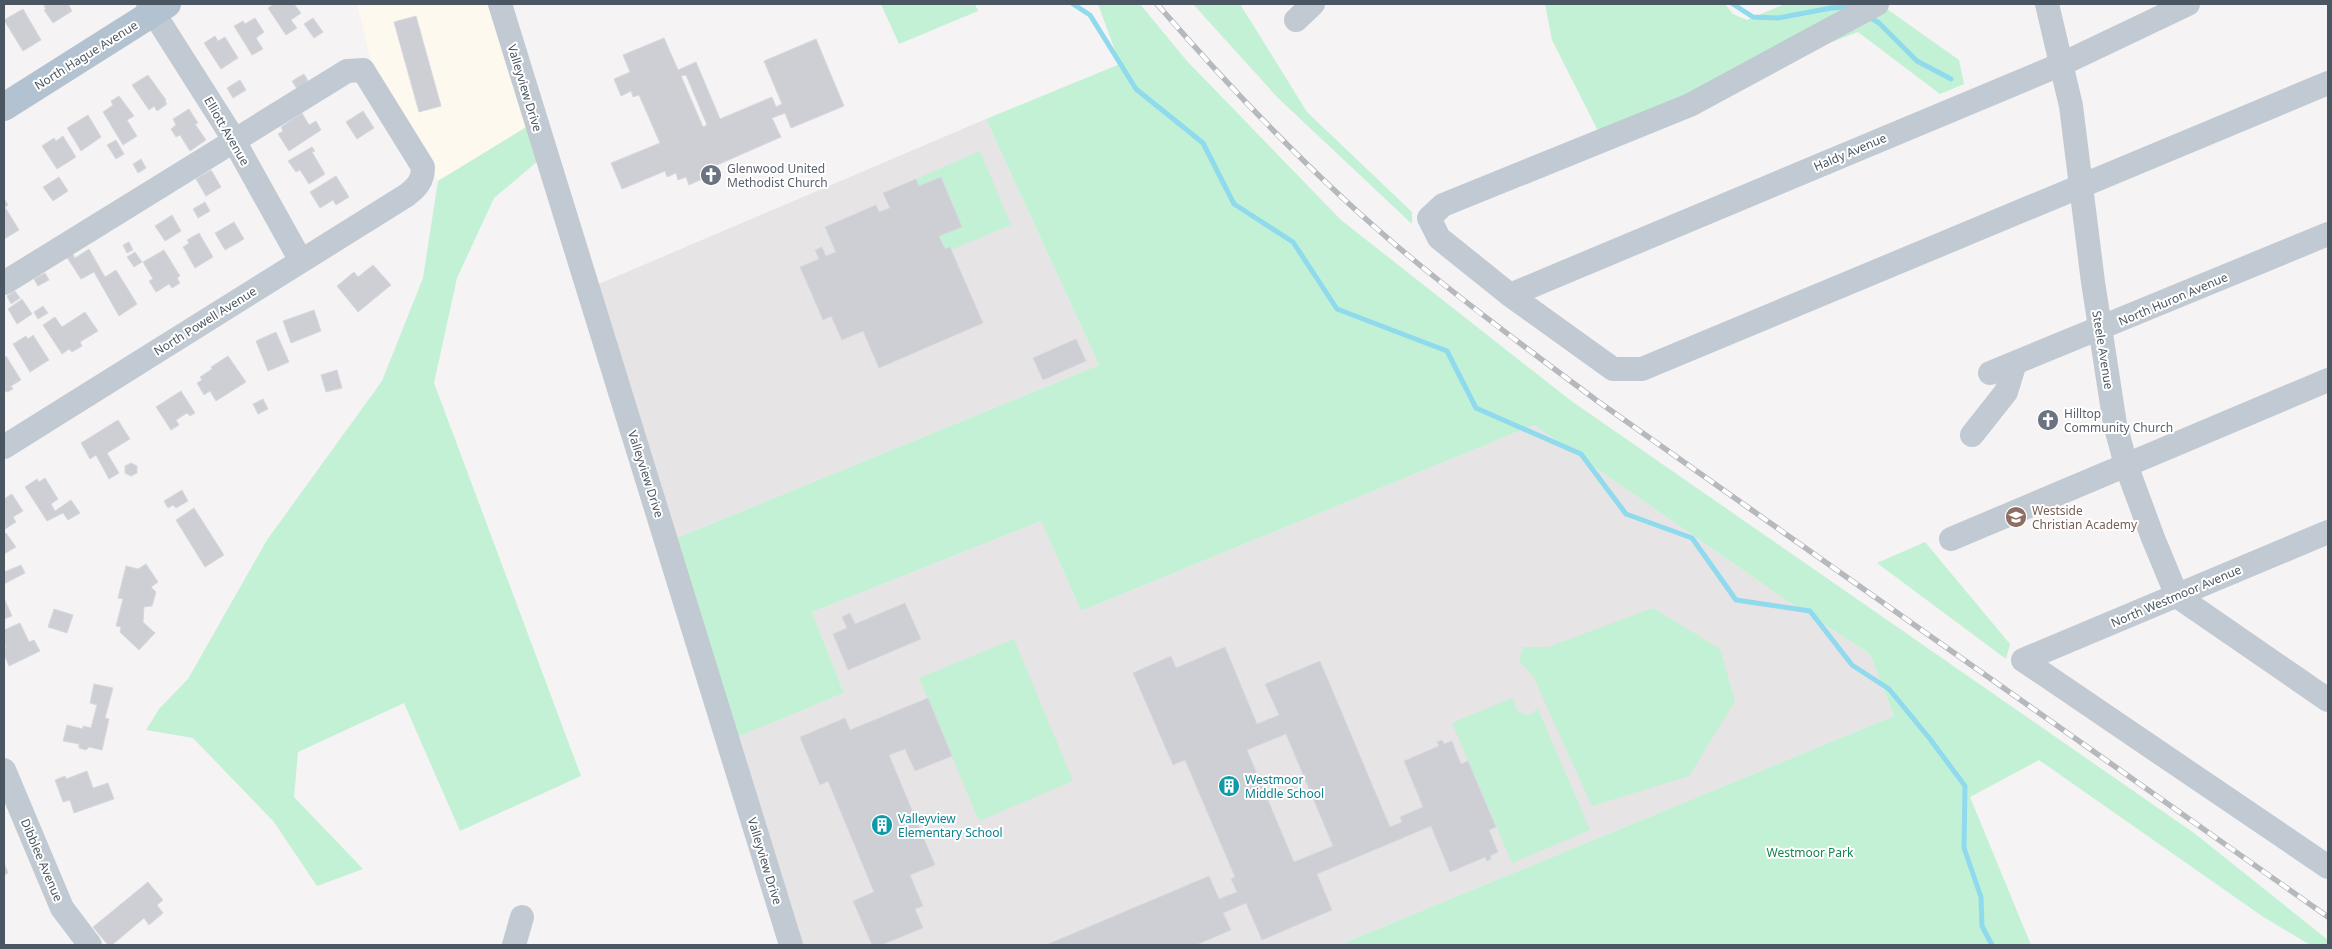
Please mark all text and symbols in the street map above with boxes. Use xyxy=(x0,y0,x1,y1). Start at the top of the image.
street label: North Hague Avenue xyxy=(31,16,141,94)
street label: Valleyview Drive xyxy=(504,42,546,134)
street label: Elliott Avenue xyxy=(200,93,254,169)
street label: Haldy Avenue xyxy=(1811,129,1889,175)
place label: Glenwood United Methodist Church xyxy=(727,160,828,191)
church icon: Glenwood United Methodist Church xyxy=(699,163,723,187)
street label: North Huron Avenue xyxy=(2116,268,2230,330)
street label: North Powell Avenue xyxy=(150,282,260,360)
street label: Steele Avenue xyxy=(2088,309,2118,391)
place label: Hilltop Community Church xyxy=(2064,405,2173,436)
church icon: Hilltop Community Church xyxy=(2036,408,2060,432)
street label: Valleyview Drive xyxy=(624,428,668,520)
place label: Westside Christian Academy xyxy=(2032,502,2138,533)
school or university icon: Westside Christian Academy xyxy=(2004,505,2028,529)
street label: North Westmoor Avenue xyxy=(2108,561,2244,631)
place label: Westmoor Middle School xyxy=(1245,771,1324,802)
building icon: Westmoor Middle School xyxy=(1217,774,1241,798)
place label: Valleyview Elementary School xyxy=(898,810,1003,841)
building icon: Valleyview Elementary School xyxy=(870,813,894,837)
street label: Valleyview Drive xyxy=(744,815,786,907)
street label: Dibblee Avenue xyxy=(17,816,67,904)
park label: Westmoor Park xyxy=(1767,844,1854,861)

